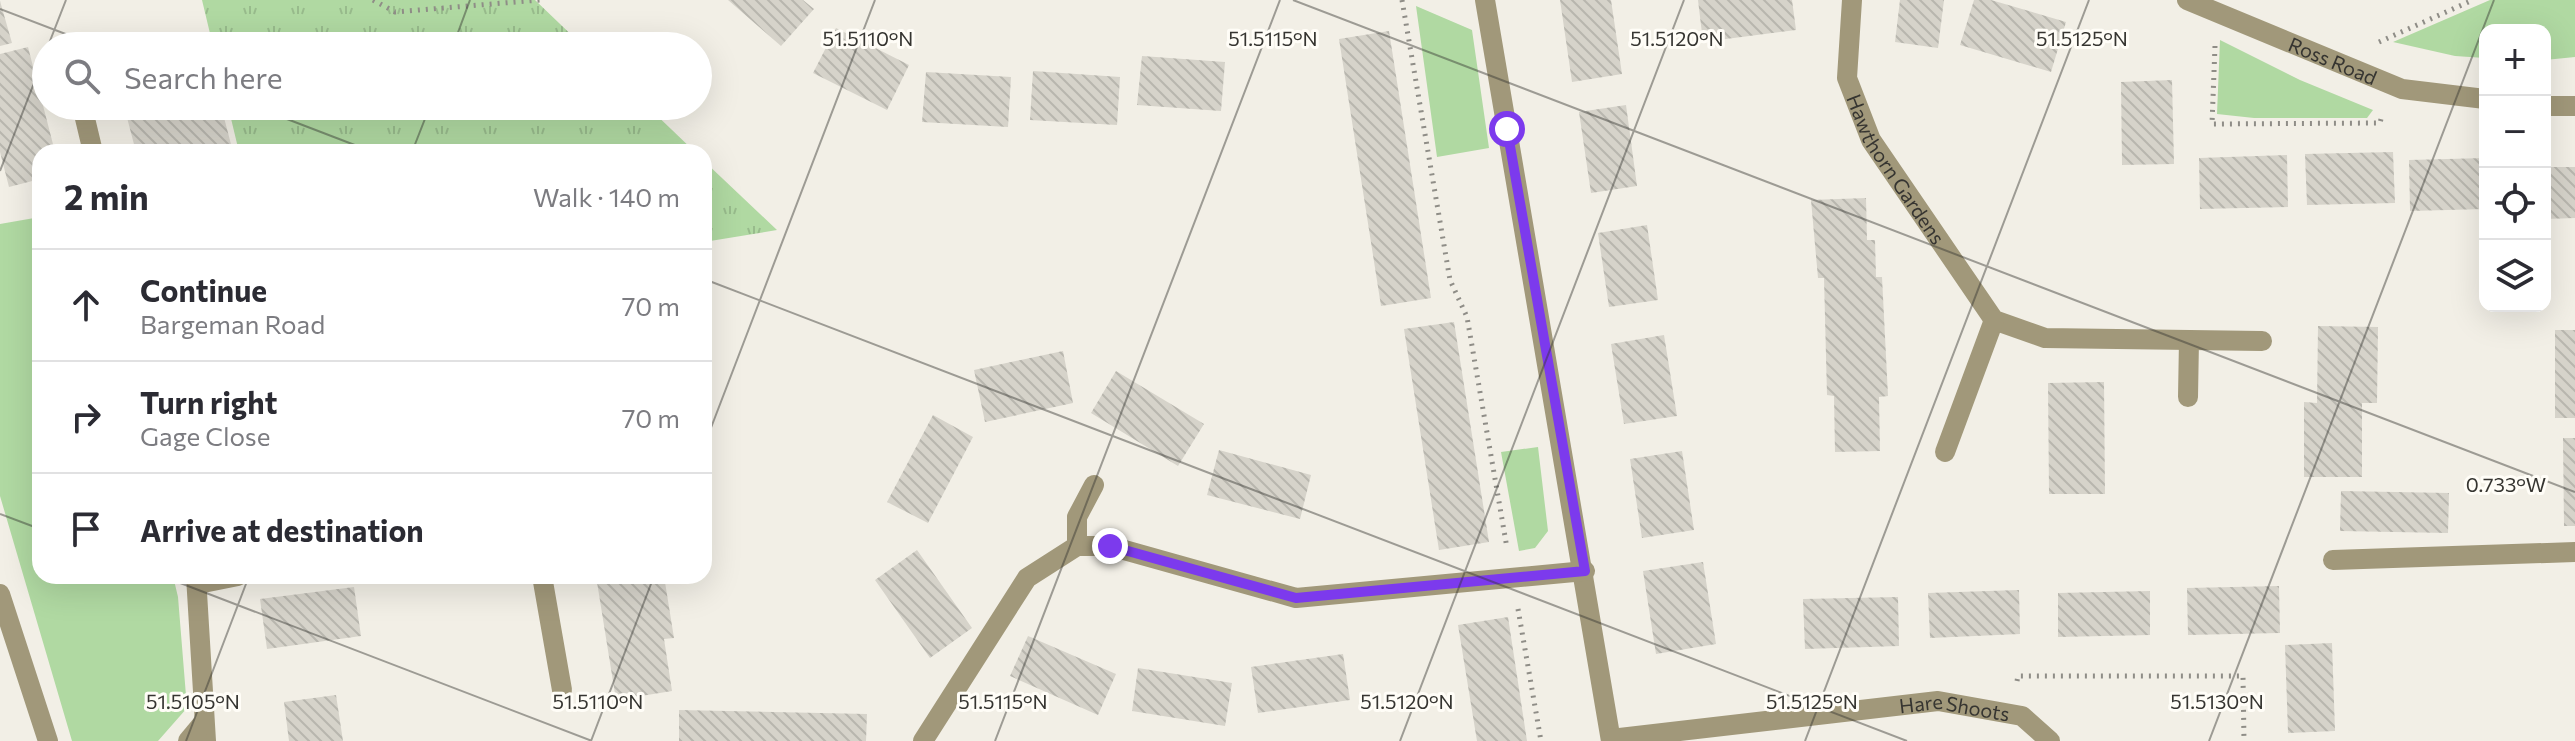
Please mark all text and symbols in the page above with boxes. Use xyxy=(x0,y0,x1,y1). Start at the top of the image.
map controls xyxy=(2479,24,2551,312)
button: + xyxy=(2479,24,2551,96)
text: 51.5110°N xyxy=(823,26,913,50)
text: 51.5115°N xyxy=(1228,26,1318,50)
text: 51.5120°N xyxy=(1630,26,1724,50)
text: 51.5125°N xyxy=(2036,26,2128,50)
search box xyxy=(32,32,712,120)
street label: Ross Road xyxy=(2285,32,2381,89)
icon: search xyxy=(60,54,104,98)
text: Search here xyxy=(124,58,283,95)
street label: Hawthorn Gardens xyxy=(1842,90,1950,248)
button: − xyxy=(2479,96,2551,168)
route start xyxy=(1489,111,1525,147)
button: locate xyxy=(2479,168,2551,240)
text: 2 min xyxy=(64,175,149,217)
text: Walk · 140 m xyxy=(533,181,680,212)
button: layers xyxy=(2479,240,2551,312)
text: Continue xyxy=(140,271,267,308)
icon: ahead xyxy=(64,283,108,327)
text: 70 m xyxy=(622,290,680,321)
text: Bargeman Road xyxy=(140,308,325,339)
text: Turn right xyxy=(140,383,277,420)
icon: right xyxy=(64,395,108,439)
text: 70 m xyxy=(622,402,680,433)
text: Gage Close xyxy=(140,420,270,451)
text: 0.733°W xyxy=(2466,472,2546,496)
icon: arrive xyxy=(64,507,108,551)
text: Arrive at destination xyxy=(140,511,424,548)
route end xyxy=(1092,528,1128,564)
text: 51.5105°N xyxy=(146,689,240,713)
text: 51.5110°N xyxy=(553,689,643,713)
text: 51.5115°N xyxy=(958,689,1048,713)
text: 51.5120°N xyxy=(1360,689,1454,713)
text: 51.5125°N xyxy=(1766,689,1858,713)
street label: Hare Shoots xyxy=(1898,689,2012,726)
text: 51.5130°N xyxy=(2170,689,2264,713)

